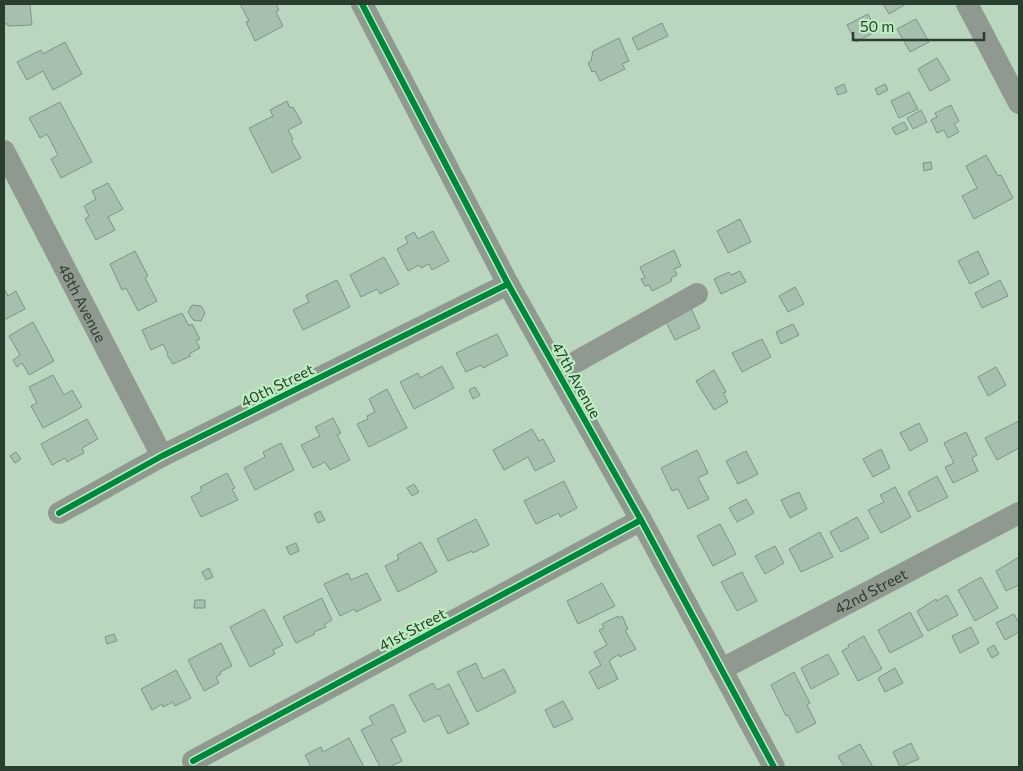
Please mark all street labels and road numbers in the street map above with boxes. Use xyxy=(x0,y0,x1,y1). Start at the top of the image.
street label: 48th Avenue xyxy=(55,261,110,345)
street label: 47th Avenue xyxy=(549,339,605,421)
street label: 40th Street xyxy=(238,360,316,410)
street label: 42nd Street xyxy=(831,564,910,617)
street label: 41st Street xyxy=(375,604,449,654)

